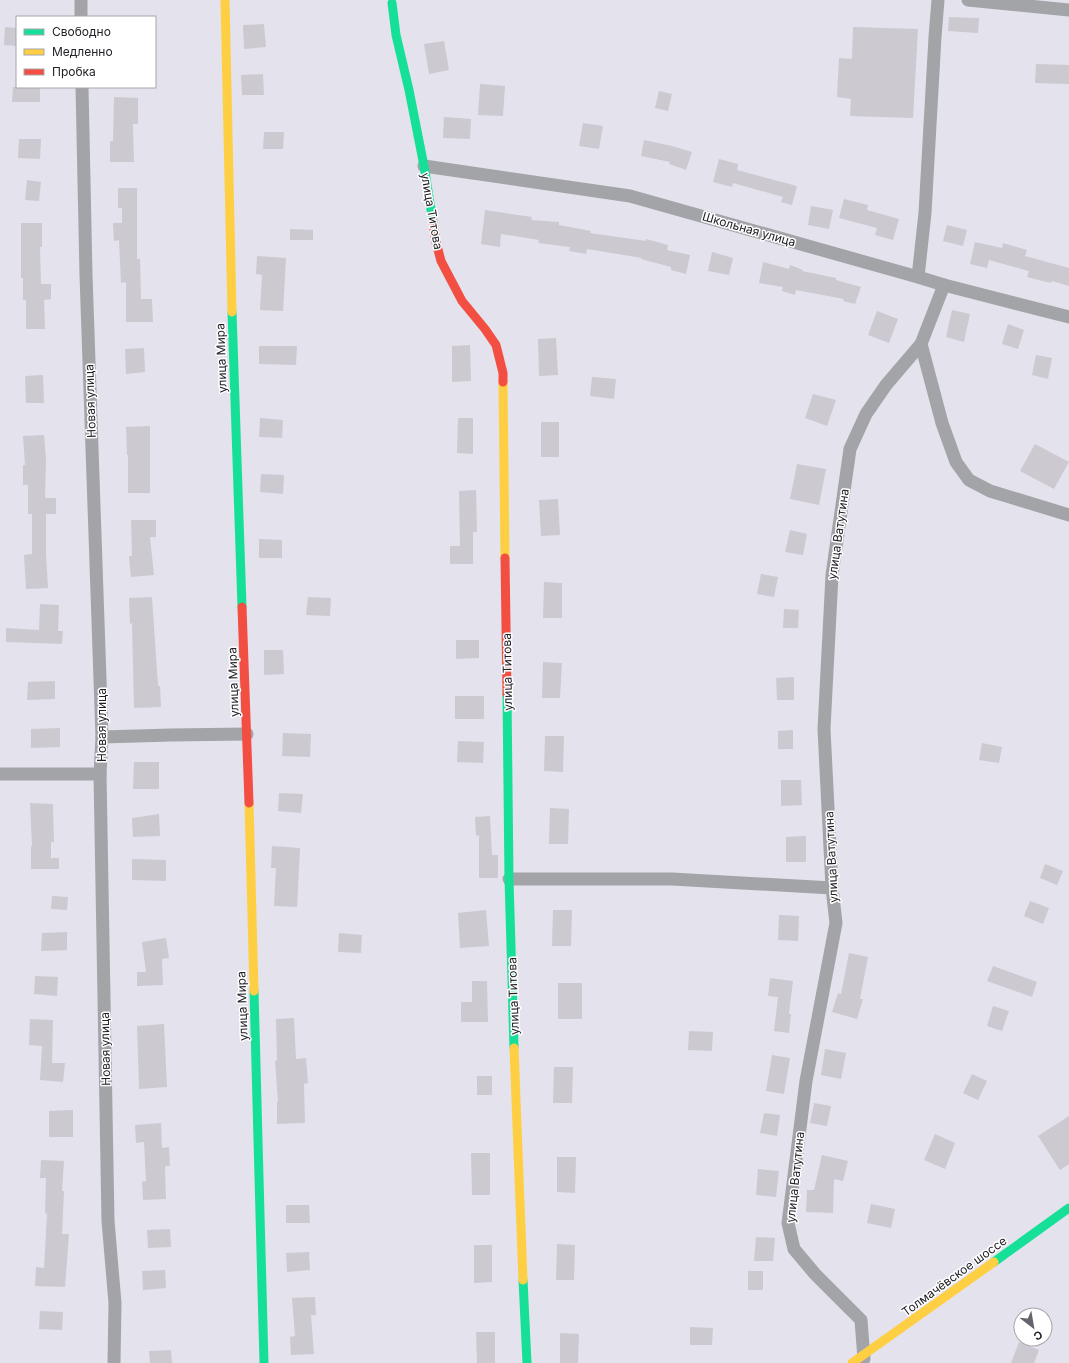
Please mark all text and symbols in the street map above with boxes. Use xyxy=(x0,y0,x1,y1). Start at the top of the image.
legend xyxy=(16,16,156,88)
text: Свободно xyxy=(52,24,111,39)
text: Медленно xyxy=(52,44,113,59)
text: Пробка xyxy=(52,64,96,79)
street label: улица Титова xyxy=(418,171,446,251)
street label: Школьная улица xyxy=(701,208,797,250)
street label: улица Мира xyxy=(212,323,230,393)
street label: Новая улица xyxy=(81,364,99,438)
street label: улица Ватутина xyxy=(824,488,852,580)
street label: улица Титова xyxy=(499,633,515,711)
street label: улица Мира xyxy=(224,647,242,717)
street label: Новая улица xyxy=(94,688,109,762)
street label: улица Ватутина xyxy=(821,811,841,903)
street label: улица Титова xyxy=(504,957,522,1035)
street label: улица Мира xyxy=(233,971,251,1041)
street label: Новая улица xyxy=(97,1012,113,1086)
street label: улица Ватутина xyxy=(783,1131,807,1223)
street label: Толмачёвское шоссе xyxy=(899,1233,1009,1319)
north arrow xyxy=(1013,1307,1053,1347)
text: С xyxy=(1031,1327,1045,1344)

